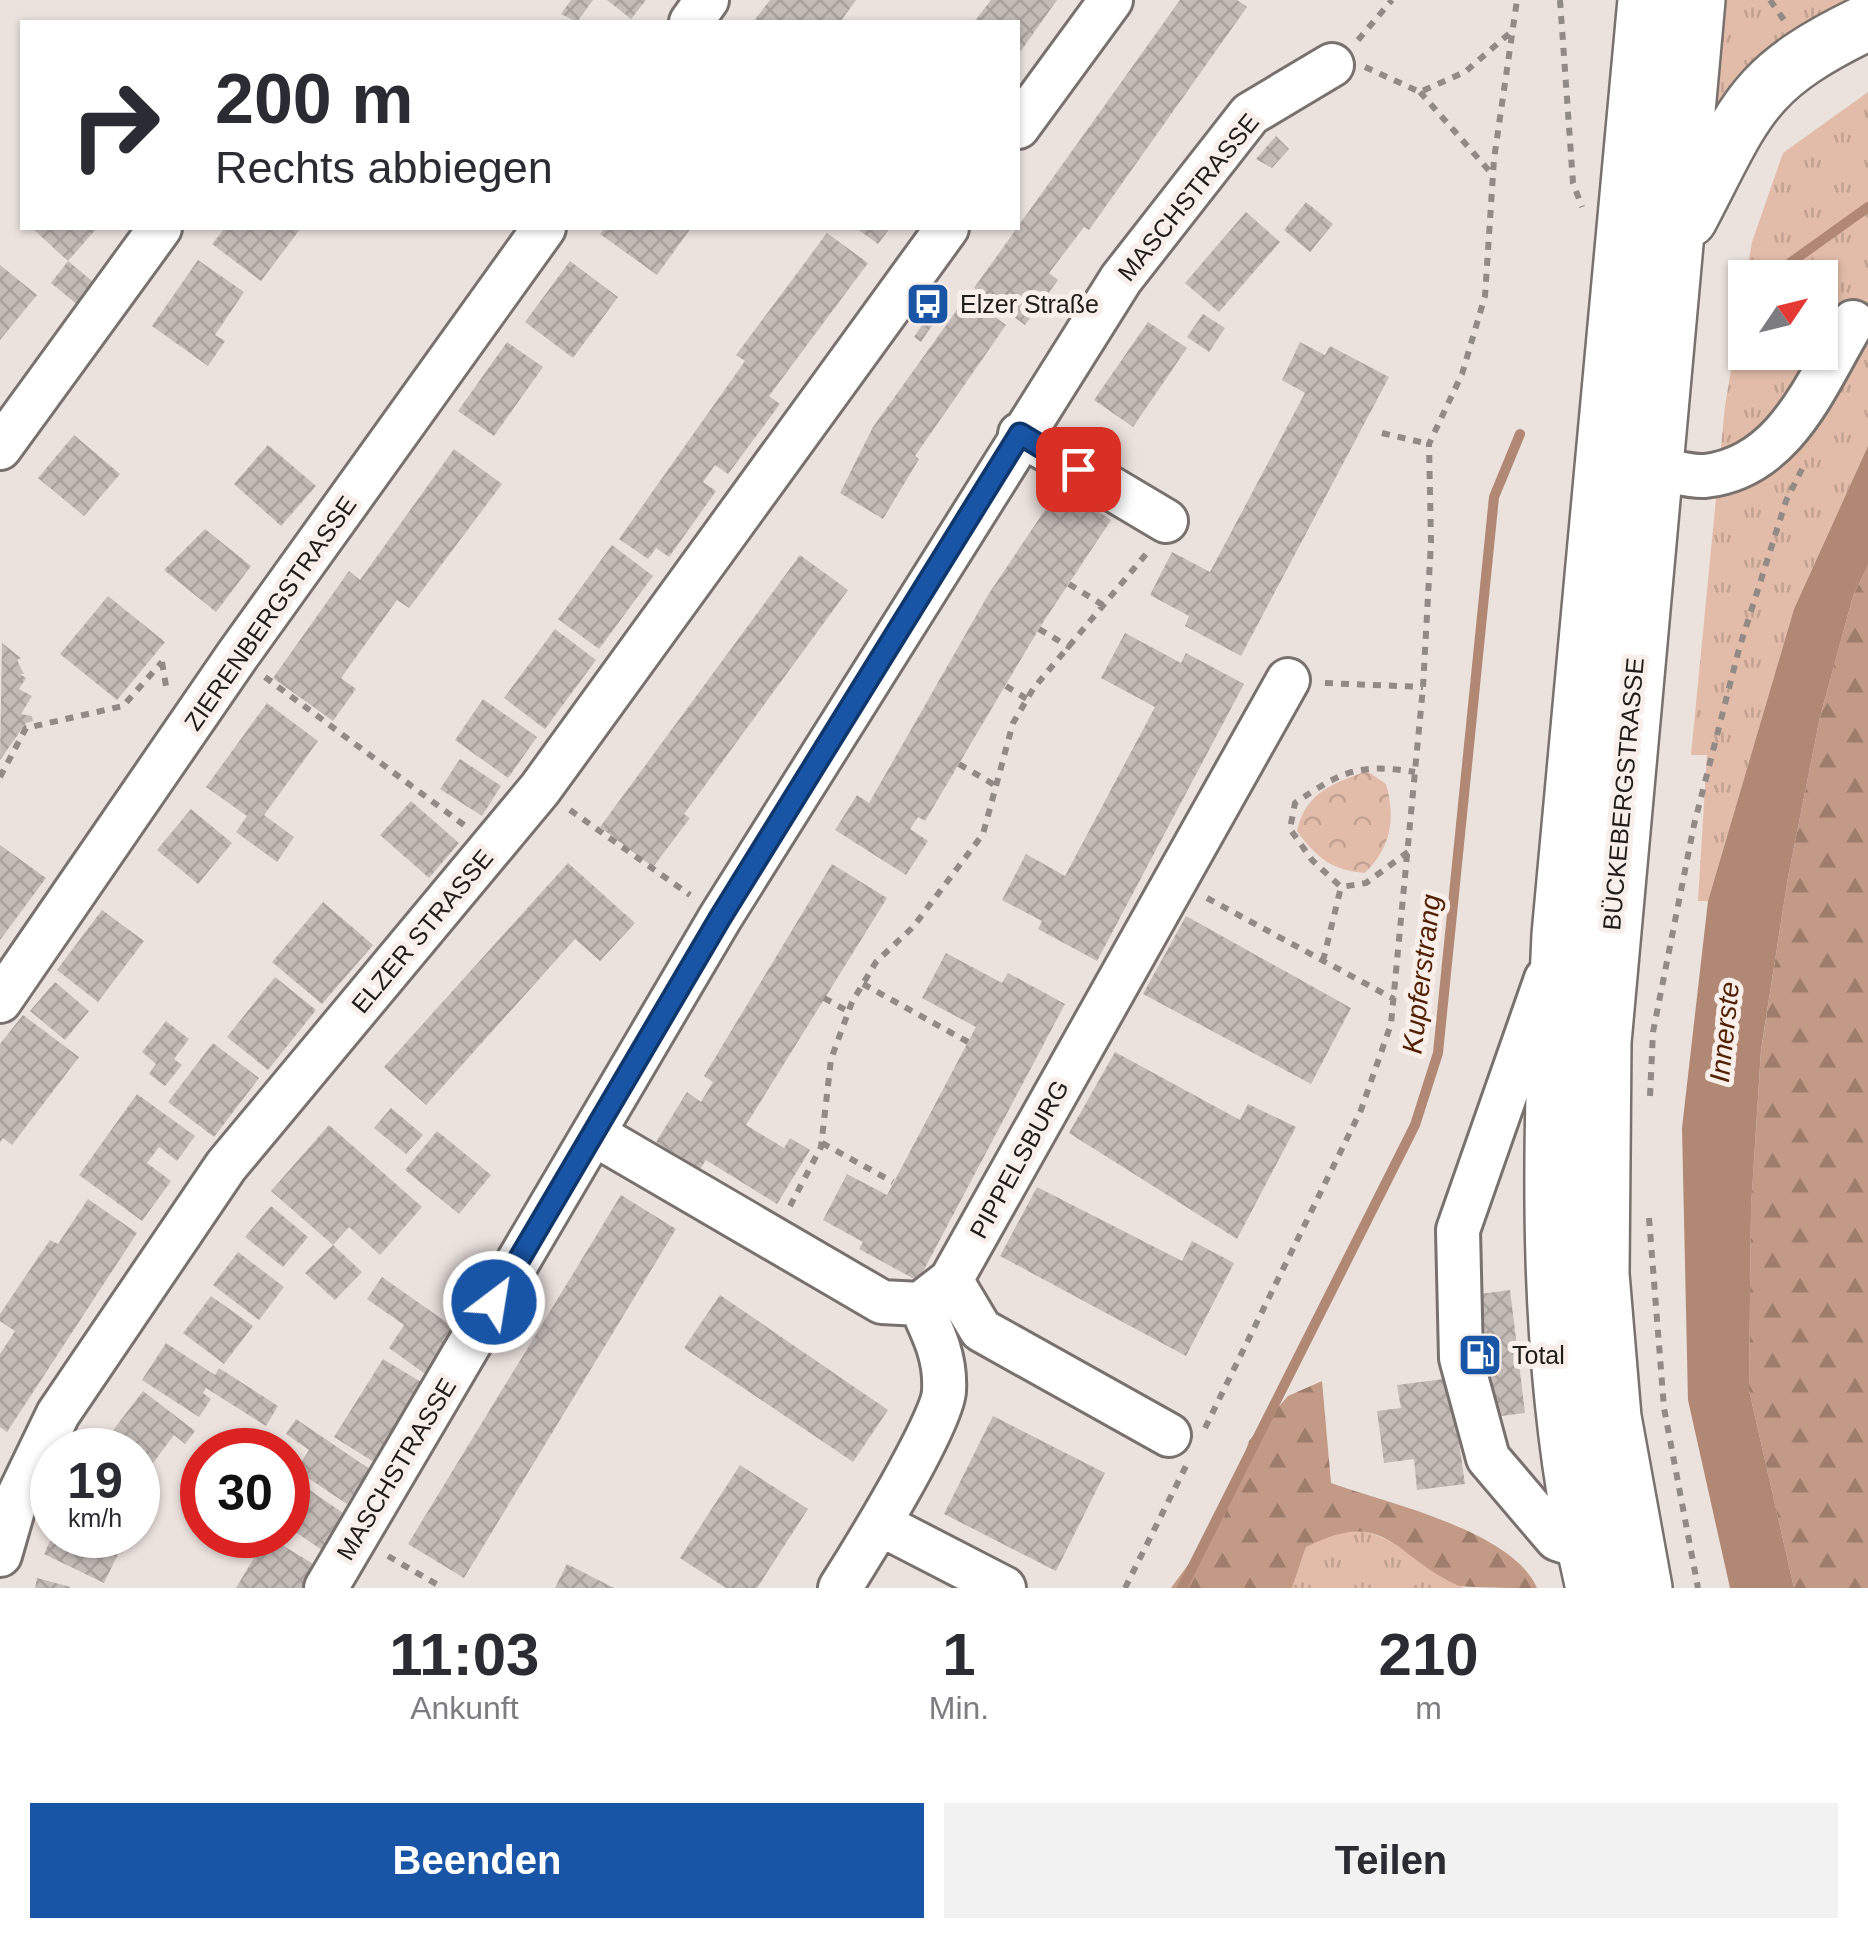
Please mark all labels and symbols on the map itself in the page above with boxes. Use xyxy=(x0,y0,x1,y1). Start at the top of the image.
street label: MASCHSTRASSE xyxy=(1112,108,1264,286)
north arrow xyxy=(1728,260,1838,370)
bus stop icon: Elzer Straße xyxy=(905,281,951,327)
place label: Elzer Straße xyxy=(960,290,1099,318)
pin xyxy=(1036,427,1121,512)
street label: ZIERENBERGSTRASSE xyxy=(178,491,362,735)
street label: BÜCKEBERGSTRASSE xyxy=(1597,656,1649,932)
street label: ELZER STRASSE xyxy=(346,844,498,1018)
water label: Kupferstrang xyxy=(1396,892,1447,1056)
water label: Innerste xyxy=(1704,980,1745,1084)
street label: PIPPELSBURG xyxy=(964,1075,1074,1243)
position arrow xyxy=(442,1250,546,1354)
fuel station icon: Total xyxy=(1457,1332,1503,1378)
place label: Total xyxy=(1512,1341,1565,1369)
street label: MASCHSTRASSE xyxy=(331,1373,461,1565)
speed limit sign: 30 xyxy=(180,1428,310,1558)

